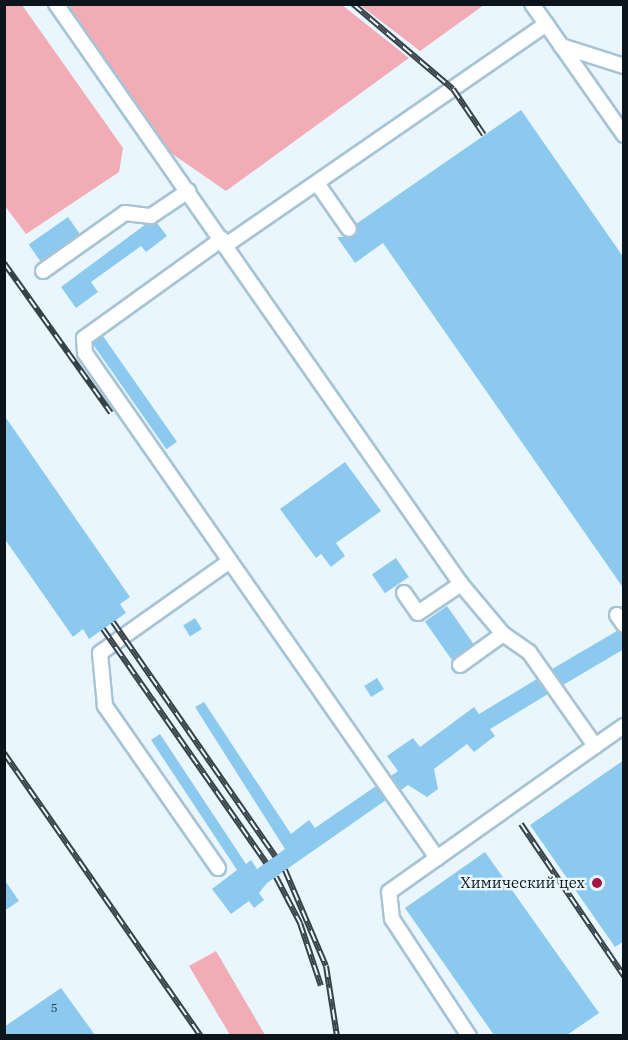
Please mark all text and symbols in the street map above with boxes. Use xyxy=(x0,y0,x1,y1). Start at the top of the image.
place label: Химический цех xyxy=(461,874,585,892)
marker: Химический цех xyxy=(590,876,604,890)
house number: 5 xyxy=(50,1001,58,1015)

